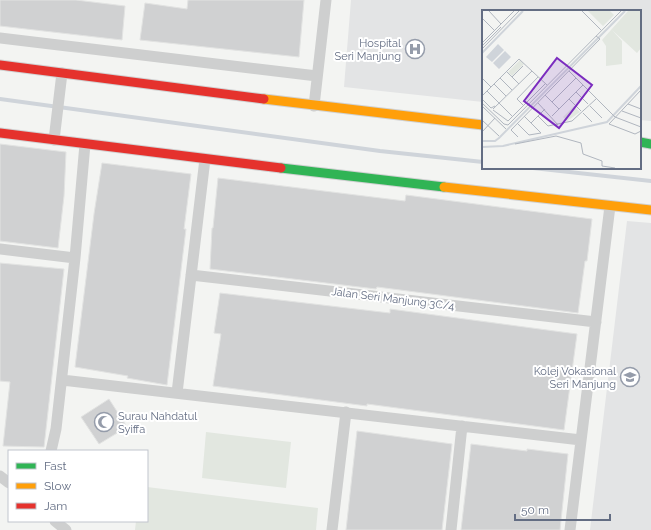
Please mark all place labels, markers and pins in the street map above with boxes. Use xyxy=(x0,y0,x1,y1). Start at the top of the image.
place label: Hospital Seri Manjung xyxy=(335,37,401,63)
hospital icon: Hospital Seri Manjung xyxy=(404,38,426,60)
place label: Kolej Vokasional Seri Manjung xyxy=(534,365,616,391)
school or university icon: Kolej Vokasional Seri Manjung xyxy=(619,366,641,388)
place label: Surau Nahdatul Syiffa xyxy=(118,410,197,436)
mosque icon: Surau Nahdatul Syiffa xyxy=(93,411,115,433)

